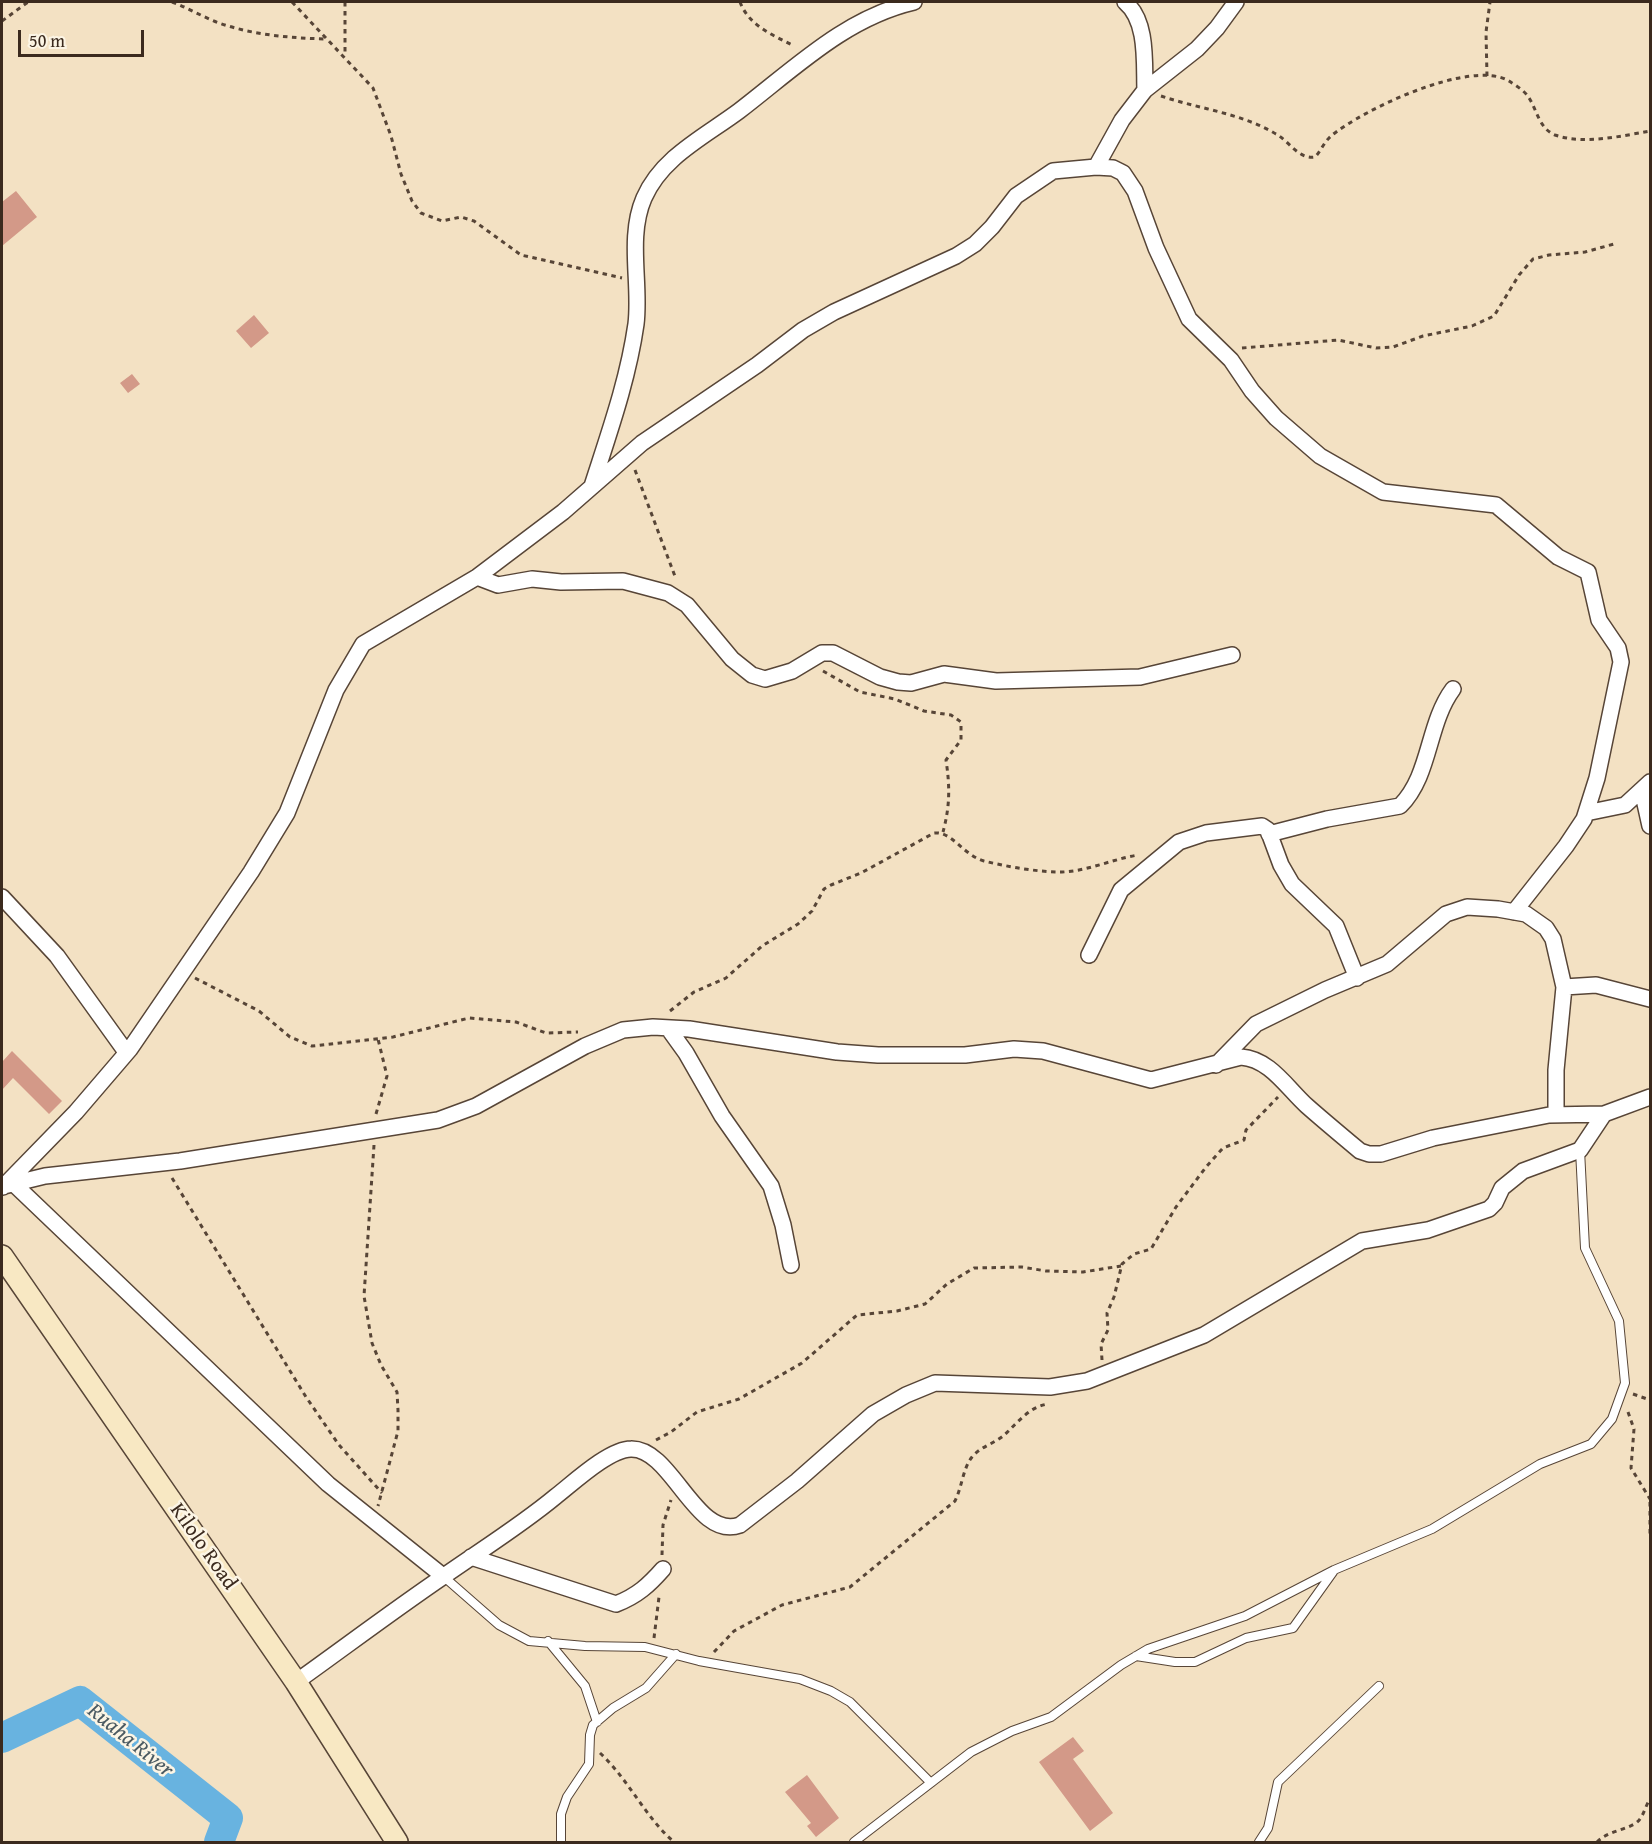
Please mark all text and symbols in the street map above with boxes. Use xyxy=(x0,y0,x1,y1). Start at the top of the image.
scale bar xyxy=(21,18,147,56)
text: 50 m xyxy=(29,27,65,54)
street label: Kilolo Road xyxy=(164,1499,242,1595)
water label: Ruaha River xyxy=(82,1698,178,1784)

